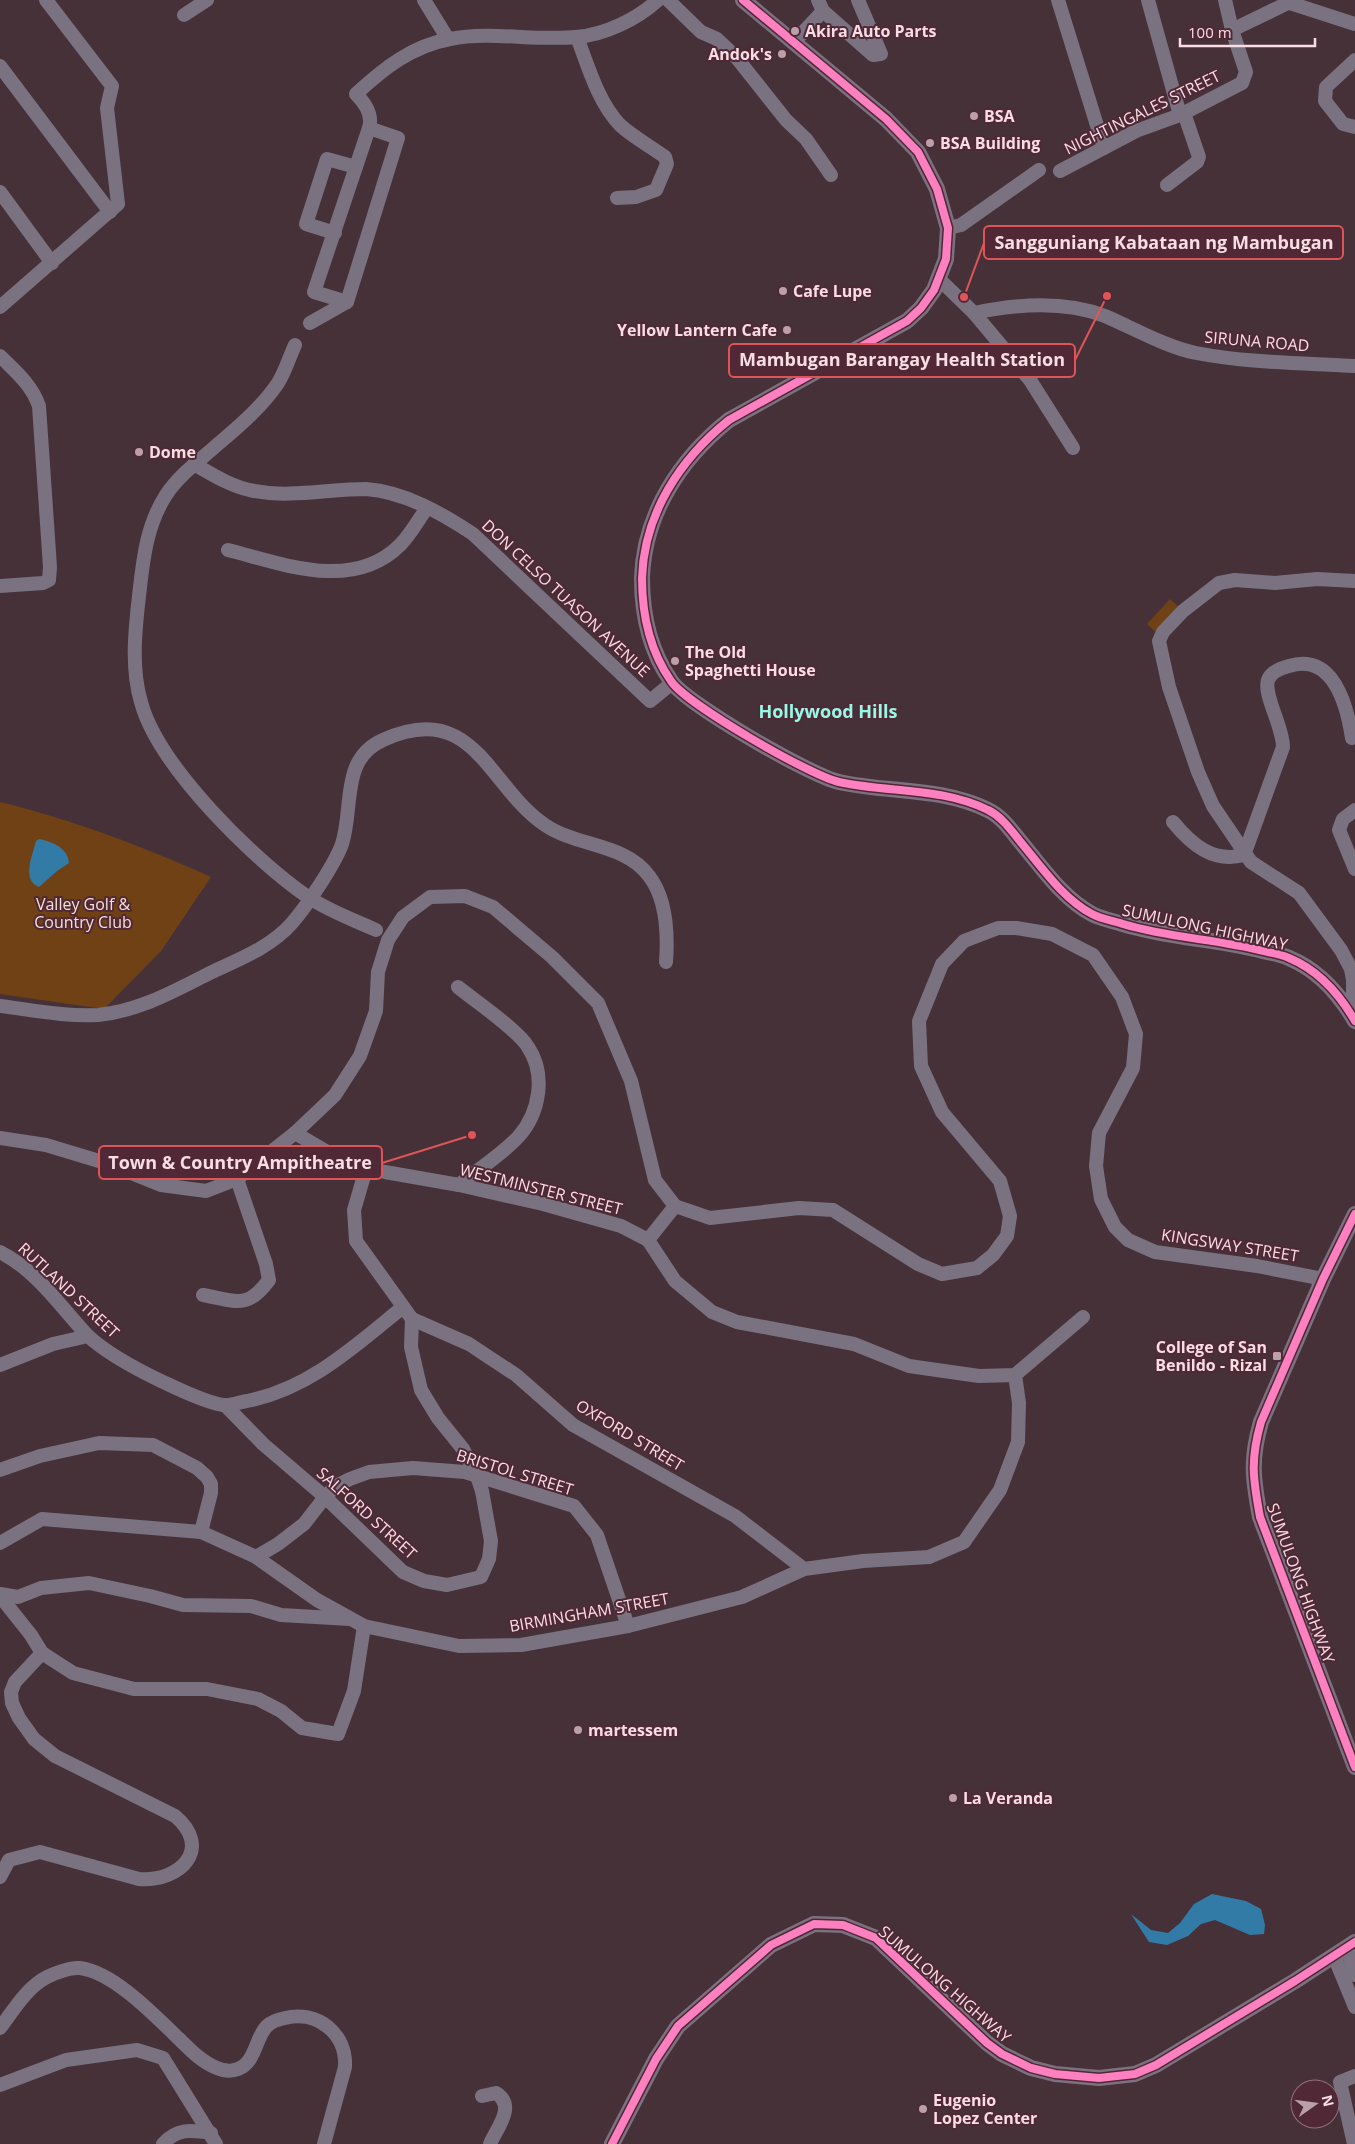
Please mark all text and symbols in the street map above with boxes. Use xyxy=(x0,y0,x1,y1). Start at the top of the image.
scale bar xyxy=(1180,15,1315,47)
place label: Akira Auto Parts xyxy=(805,20,936,42)
text: 100 m xyxy=(1188,22,1232,42)
marker: Akira Auto Parts xyxy=(789,25,801,37)
place label: Andok's xyxy=(708,43,772,65)
marker: Andok's xyxy=(776,48,788,60)
street label: NIGHTINGALES STREET xyxy=(1060,64,1224,159)
place label: BSA xyxy=(984,105,1016,127)
marker: BSA xyxy=(968,110,980,122)
place label: BSA Building xyxy=(940,132,1040,154)
marker: BSA Building xyxy=(924,137,936,149)
callout: Sangguniang Kabataan ng Mambugan xyxy=(984,226,1343,259)
text: Sangguniang Kabataan ng Mambugan xyxy=(994,230,1334,254)
place label: Cafe Lupe xyxy=(793,280,872,302)
marker: Cafe Lupe xyxy=(777,285,789,297)
place label: Yellow Lantern Cafe xyxy=(617,319,777,341)
marker: Yellow Lantern Cafe xyxy=(781,324,793,336)
street label: SIRUNA ROAD xyxy=(1204,325,1310,357)
callout: Mambugan Barangay Health Station xyxy=(729,344,1075,377)
text: Mambugan Barangay Health Station xyxy=(739,347,1065,371)
place label: Dome xyxy=(149,441,196,463)
marker: Dome xyxy=(133,446,145,458)
street label: DON CELSO TUASON AVENUE xyxy=(477,514,655,682)
place label: The Old Spaghetti House xyxy=(685,641,816,681)
marker: The Old Spaghetti House xyxy=(669,655,681,667)
district label: Hollywood Hills xyxy=(758,699,898,723)
park label: Valley Golf & Country Club xyxy=(34,893,132,933)
street label: SUMULONG HIGHWAY xyxy=(1120,899,1290,955)
callout: Town & Country Ampitheatre xyxy=(99,1146,382,1179)
text: Town & Country Ampitheatre xyxy=(108,1150,372,1174)
street label: WESTMINSTER STREET xyxy=(457,1158,625,1220)
street label: KINGSWAY STREET xyxy=(1160,1223,1300,1267)
street label: RUTLAND STREET xyxy=(14,1237,124,1343)
place label: College of San Benildo - Rizal xyxy=(1155,1336,1267,1376)
marker: College of San Benildo - Rizal xyxy=(1271,1350,1283,1362)
street label: OXFORD STREET xyxy=(572,1394,688,1476)
street label: BRISTOL STREET xyxy=(454,1444,576,1500)
street label: SALFORD STREET xyxy=(312,1462,422,1564)
street label: SUMULONG HIGHWAY xyxy=(1262,1500,1340,1666)
street label: BIRMINGHAM STREET xyxy=(507,1587,671,1637)
place label: martessem xyxy=(588,1719,678,1741)
marker: martessem xyxy=(572,1724,584,1736)
place label: La Veranda xyxy=(963,1787,1053,1809)
marker: La Veranda xyxy=(947,1792,959,1804)
street label: SUMULONG HIGHWAY xyxy=(874,1920,1016,2048)
north arrow xyxy=(1290,2079,1340,2129)
place label: Eugenio Lopez Center xyxy=(933,2089,1037,2129)
text: N xyxy=(1318,2093,1339,2109)
marker: Eugenio Lopez Center xyxy=(917,2103,929,2115)

